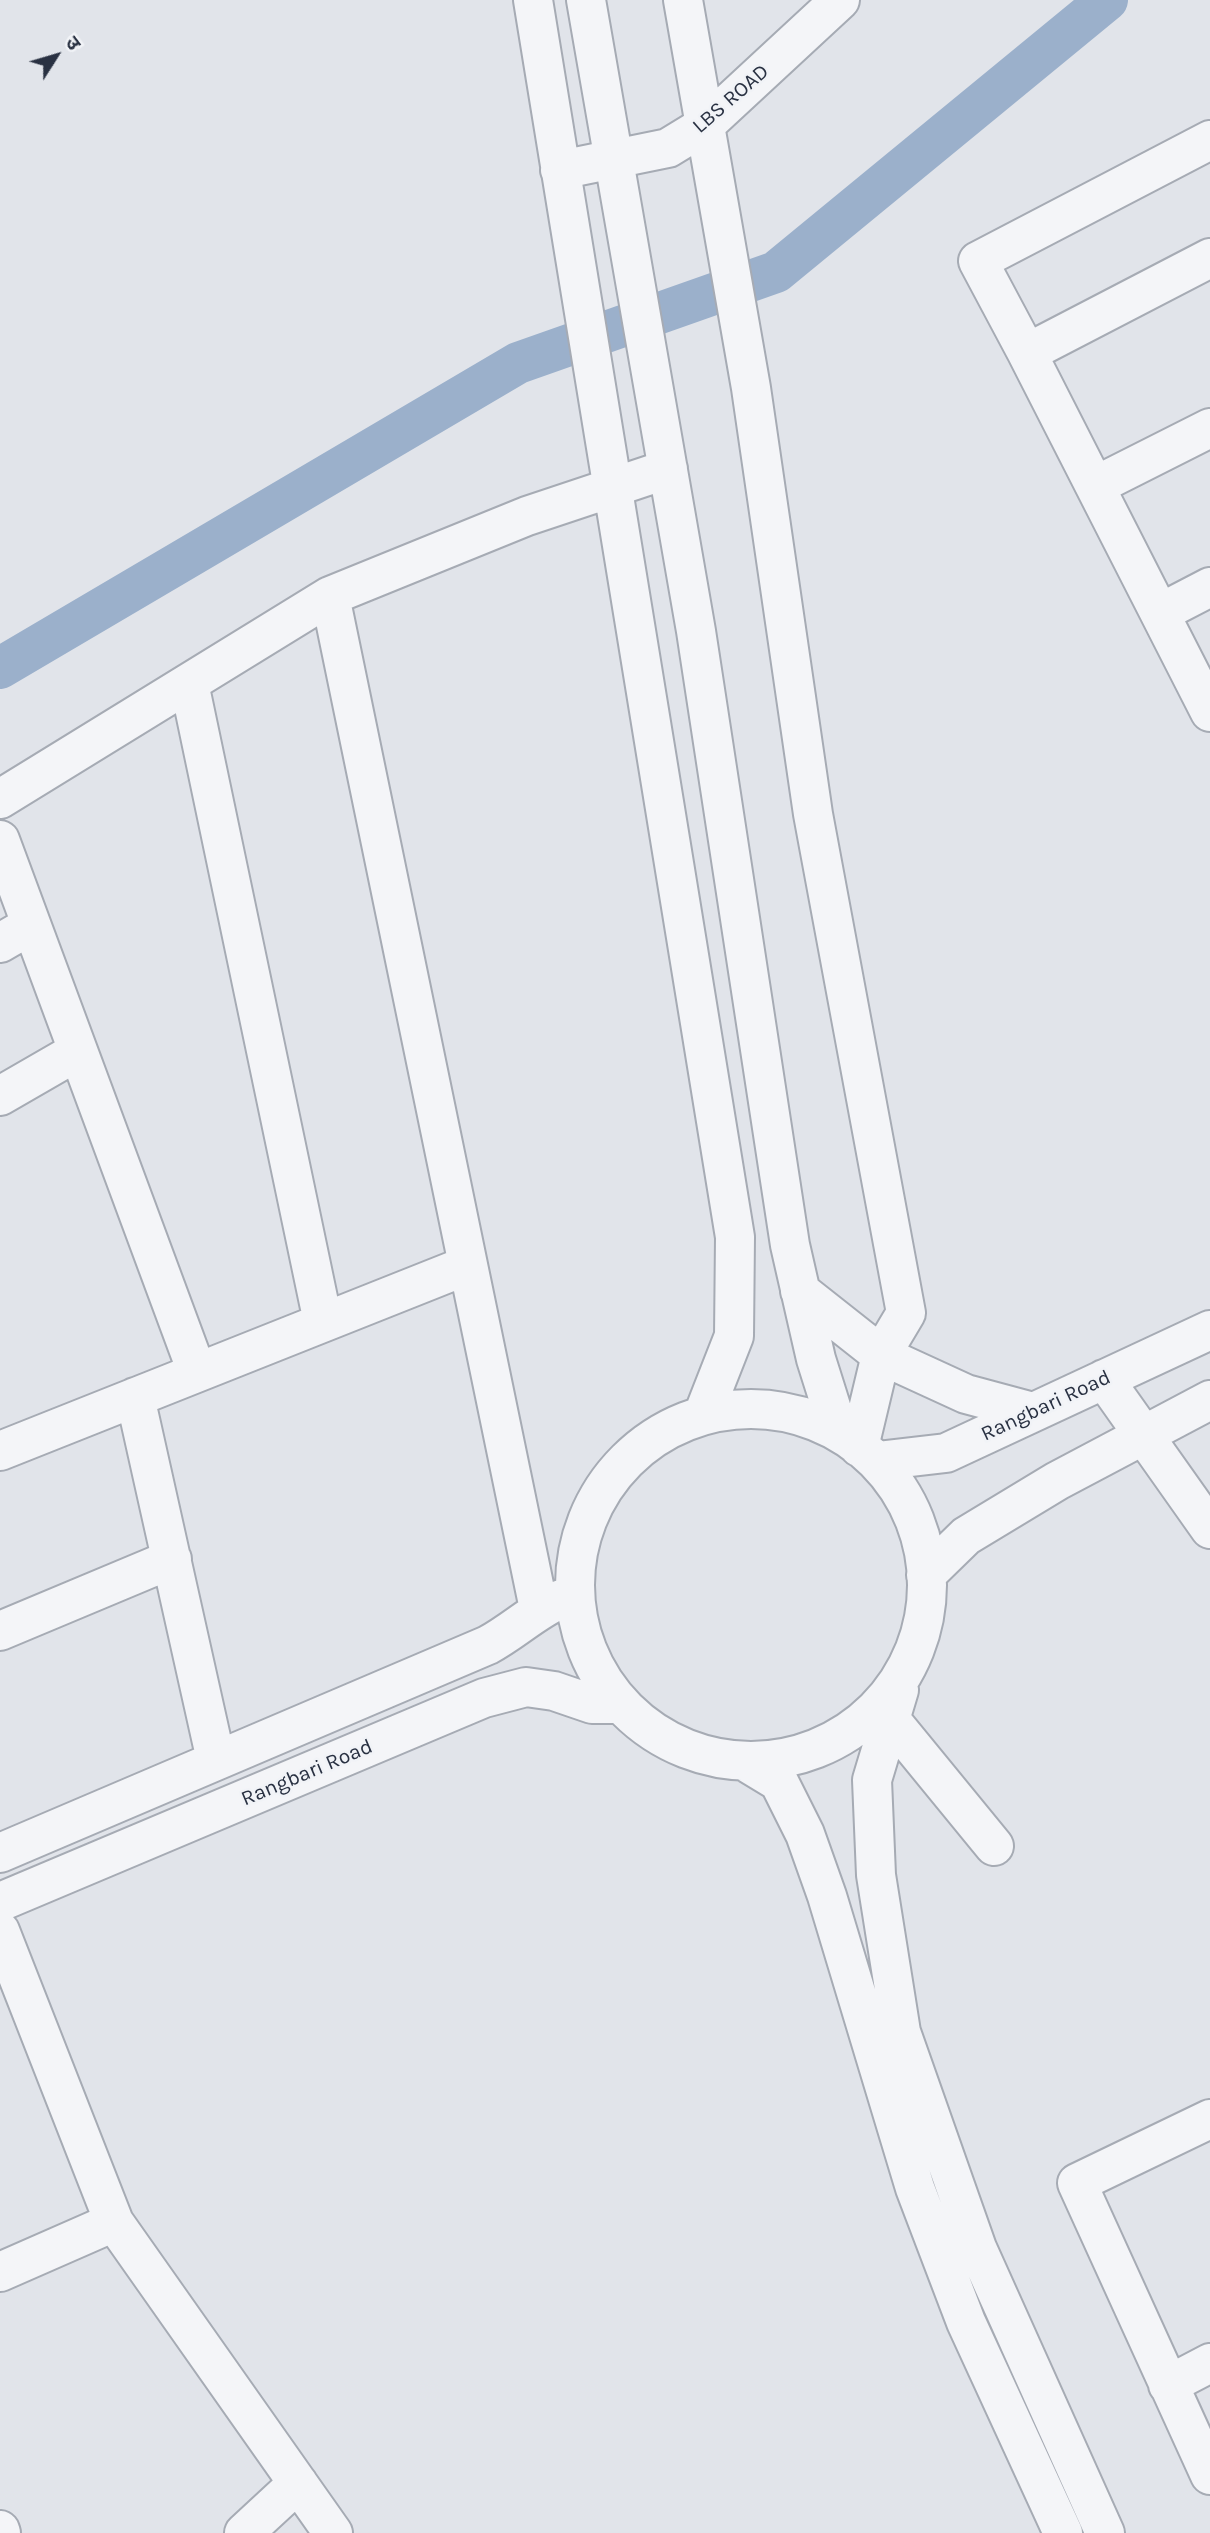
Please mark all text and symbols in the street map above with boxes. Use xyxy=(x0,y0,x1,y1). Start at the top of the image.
north arrow xyxy=(21,21,91,91)
text: उ xyxy=(61,32,85,54)
street label: LBS ROAD xyxy=(688,59,774,139)
street label: Rangbari Road xyxy=(977,1365,1115,1447)
street label: Rangbari Road xyxy=(238,1734,376,1812)

